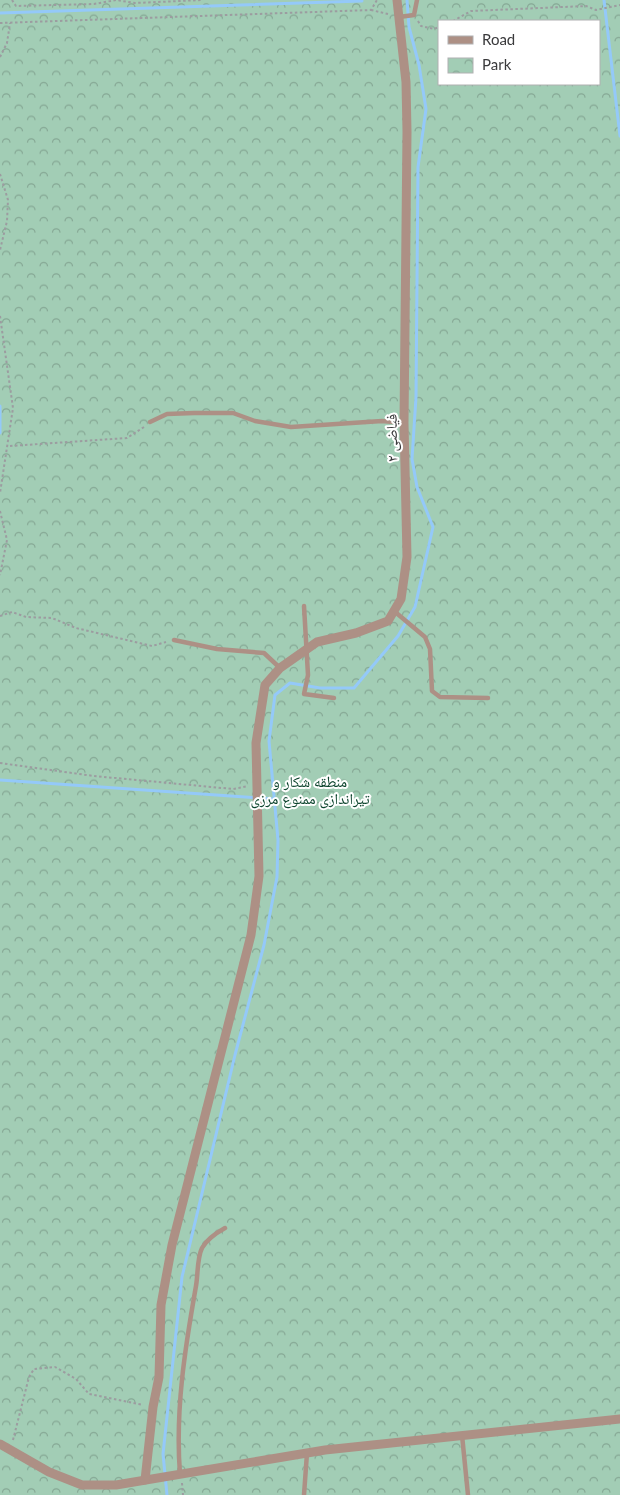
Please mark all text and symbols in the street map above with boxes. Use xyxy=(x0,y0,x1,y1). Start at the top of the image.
legend xyxy=(438,20,600,85)
text: Road xyxy=(482,30,515,48)
text: Park xyxy=(482,55,512,73)
street label: فیاضی ۲ xyxy=(382,414,402,462)
park label: منطقه شکار و تیراندازی ممنوع مرزی xyxy=(250,772,370,809)

